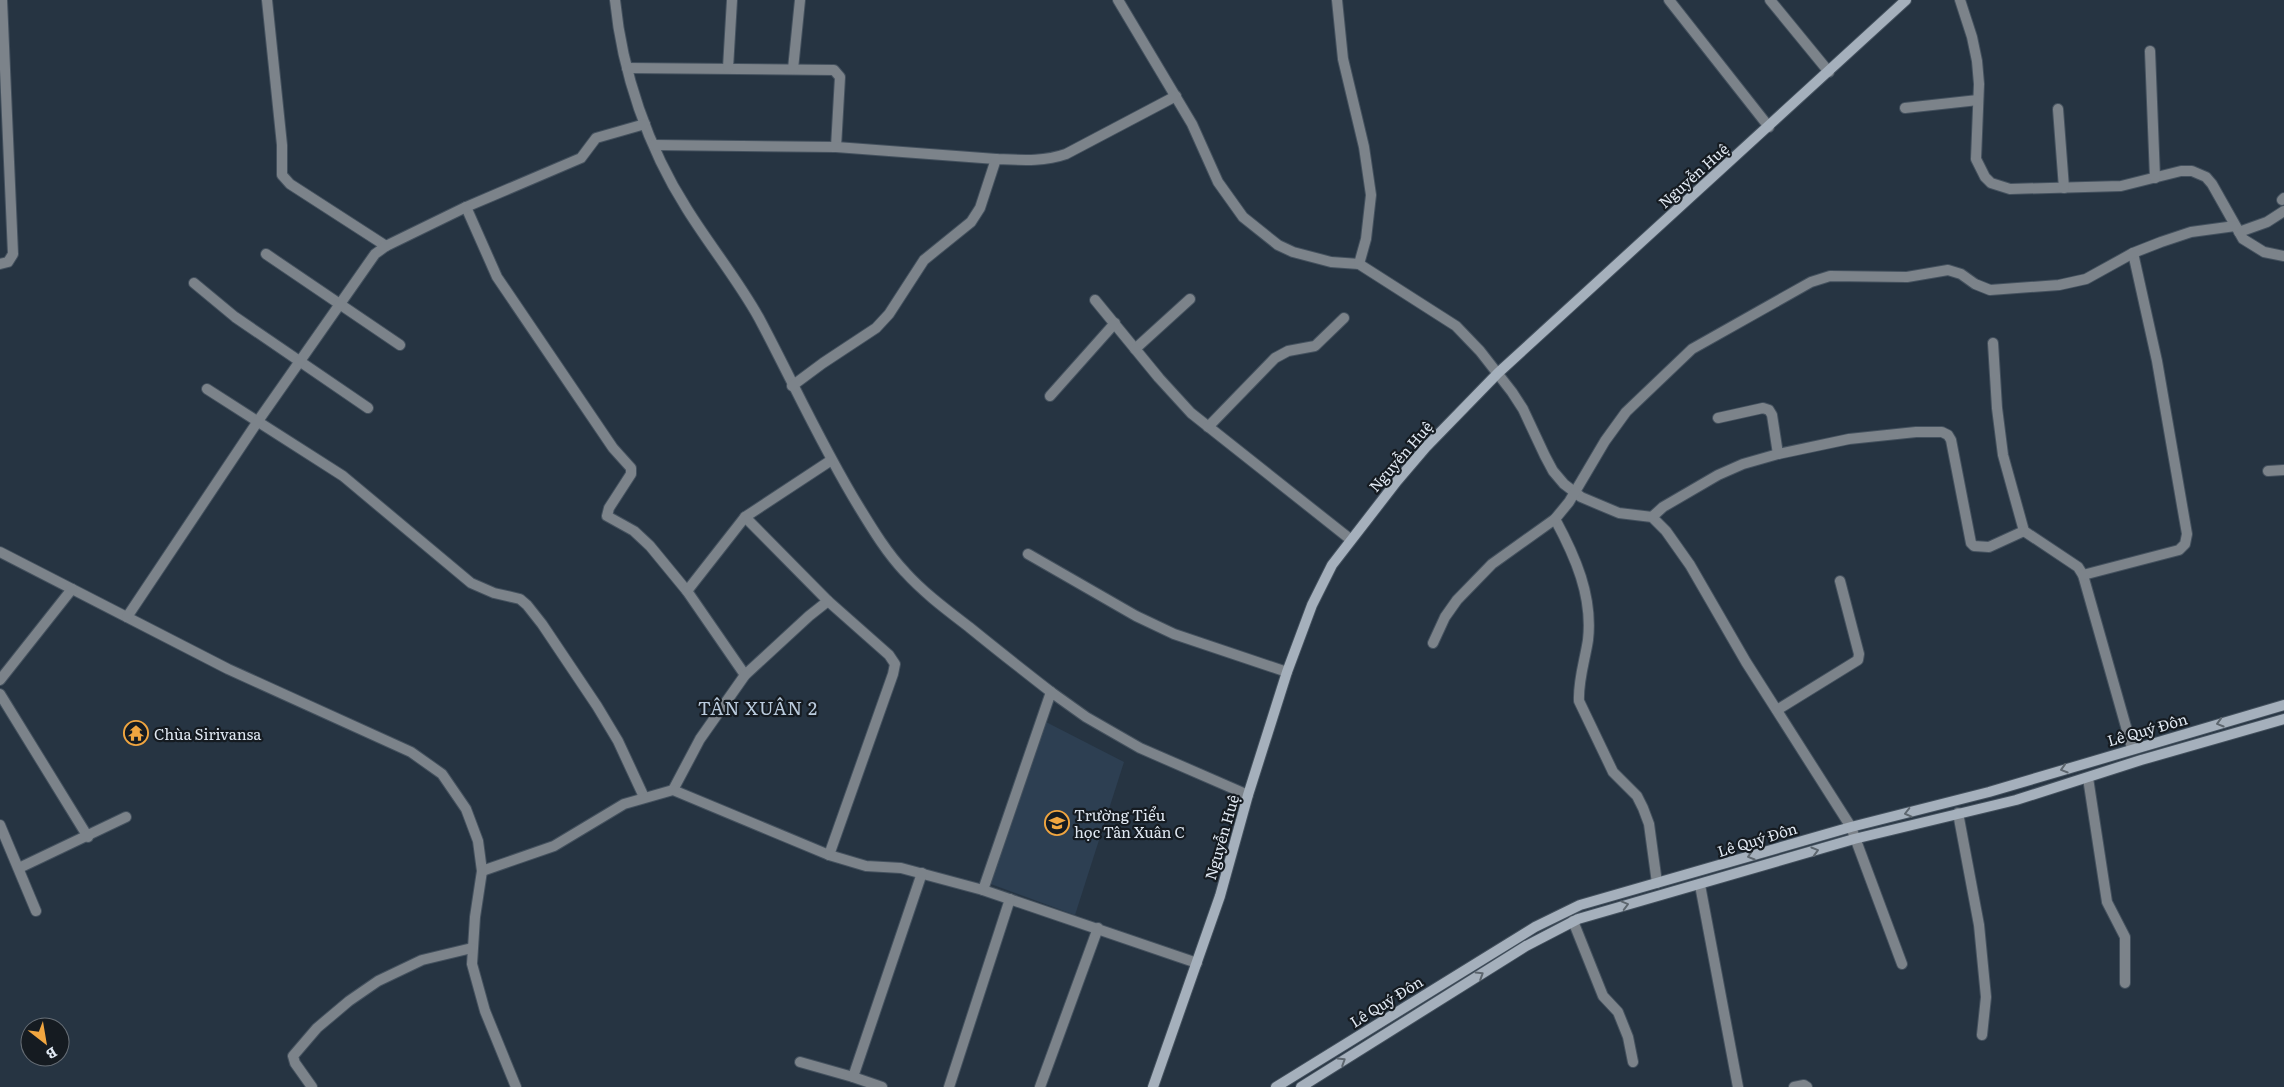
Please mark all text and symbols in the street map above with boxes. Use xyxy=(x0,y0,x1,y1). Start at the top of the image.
street label: Nguyễn Huệ xyxy=(1653,137,1733,213)
street label: Nguyễn Huệ xyxy=(1363,415,1438,497)
district label: TÂN XUÂN 2 xyxy=(698,694,818,721)
street label: Lê Quý Đôn xyxy=(2104,707,2190,751)
one-way arrow xyxy=(2217,718,2225,728)
temple icon: Chùa Sirivansa xyxy=(123,720,149,746)
place label: Chùa Sirivansa xyxy=(154,722,262,745)
one-way arrow xyxy=(2061,763,2069,773)
street label: Nguyễn Huệ xyxy=(1198,791,1244,882)
place label: Trường Tiểu học Tân Xuân C xyxy=(1074,803,1185,843)
one-way arrow xyxy=(1904,807,1912,817)
school or university icon: Trường Tiểu học Tân Xuân C xyxy=(1044,810,1070,836)
street label: Lê Quý Đôn xyxy=(1714,816,1800,862)
one-way arrow xyxy=(1810,846,1819,856)
one-way arrow xyxy=(1748,851,1756,861)
one-way arrow xyxy=(1621,900,1630,911)
street label: Lê Quý Đôn xyxy=(1345,969,1427,1033)
one-way arrow xyxy=(1474,972,1483,982)
north arrow xyxy=(20,1017,70,1067)
text: B xyxy=(43,1043,62,1065)
one-way arrow xyxy=(1337,1058,1346,1068)

